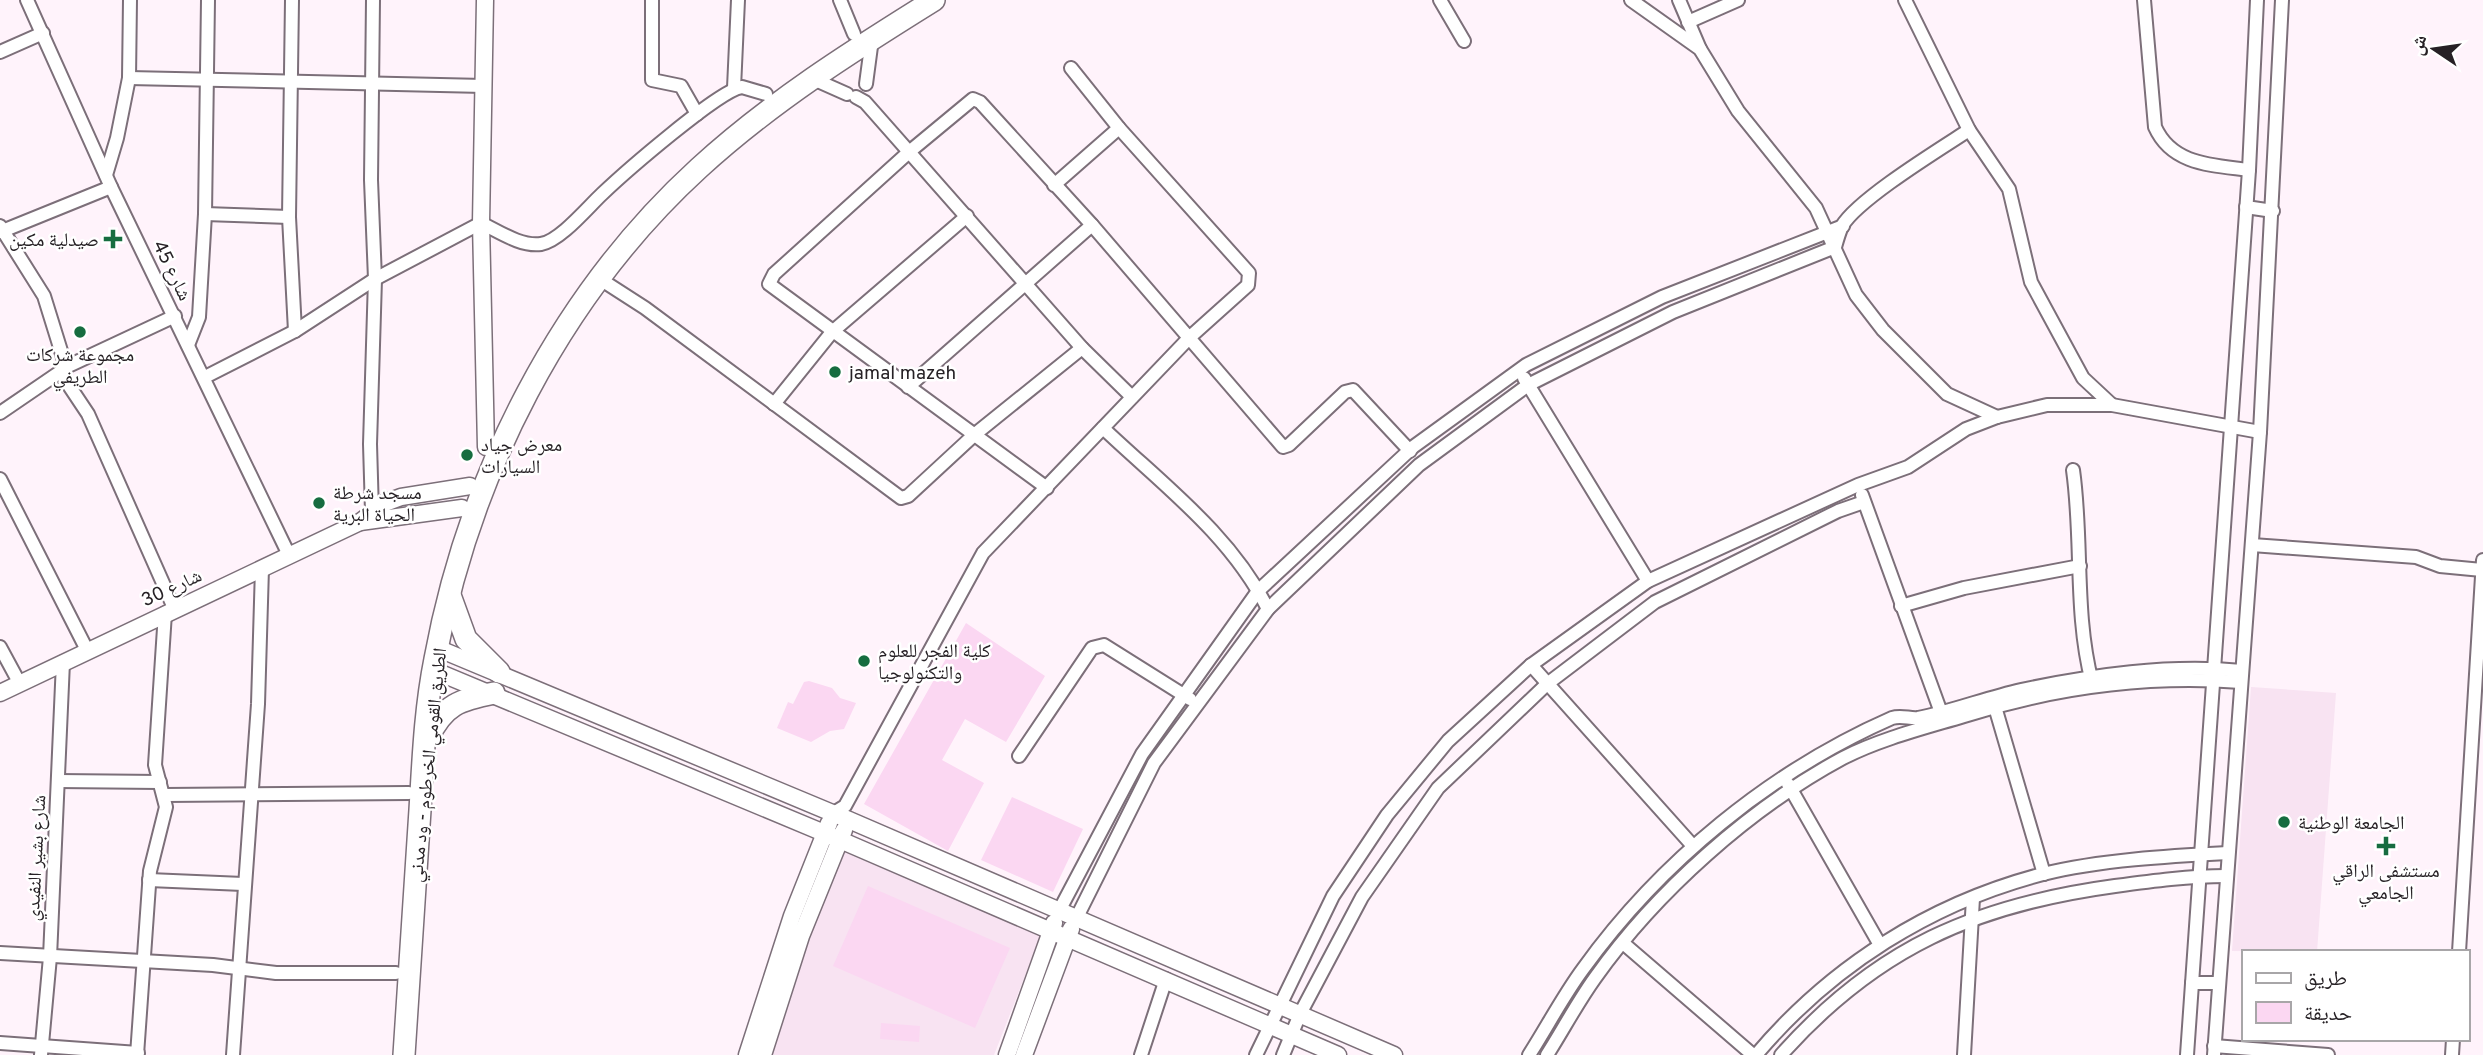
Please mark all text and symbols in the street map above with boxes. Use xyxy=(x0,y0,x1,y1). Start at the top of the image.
north arrow xyxy=(2399,14,2469,84)
text: ش xyxy=(2405,33,2433,58)
place label: صيدلية مكين xyxy=(9,229,99,253)
marker: صيدلية مكين xyxy=(105,231,121,247)
street label: شارع 45 xyxy=(146,237,196,305)
marker: مجموعة شركات الطريفي xyxy=(72,324,88,340)
place label: مجموعة شركات الطريفي xyxy=(26,344,134,392)
place label: jamal mazeh xyxy=(848,362,956,386)
marker: jamal mazeh xyxy=(827,364,843,380)
place label: معرض جياد السيارات xyxy=(481,434,562,480)
marker: معرض جياد السيارات xyxy=(459,447,475,463)
place label: مسجد شرطة الحياة البرية xyxy=(333,482,422,528)
marker: مسجد شرطة الحياة البرية xyxy=(311,495,327,511)
street label: شارع 30 xyxy=(138,564,206,613)
place label: كلية الفجر للعلوم والتكنولوجيا xyxy=(878,640,991,686)
street label: الطريق القومي الخرطوم - ود مدني xyxy=(405,647,455,884)
marker: كلية الفجر للعلوم والتكنولوجيا xyxy=(856,653,872,669)
street label: شارع بشير النفيدي xyxy=(22,794,54,922)
place label: الجامعة الوطنية xyxy=(2298,812,2405,836)
marker: الجامعة الوطنية xyxy=(2276,814,2292,830)
marker: مستشفى الراقي الجامعي xyxy=(2376,836,2396,856)
place label: مستشفى الراقي الجامعي xyxy=(2332,860,2440,908)
legend xyxy=(2242,950,2469,1041)
text: طريق xyxy=(2304,966,2347,993)
text: حديقة xyxy=(2304,1001,2352,1028)

